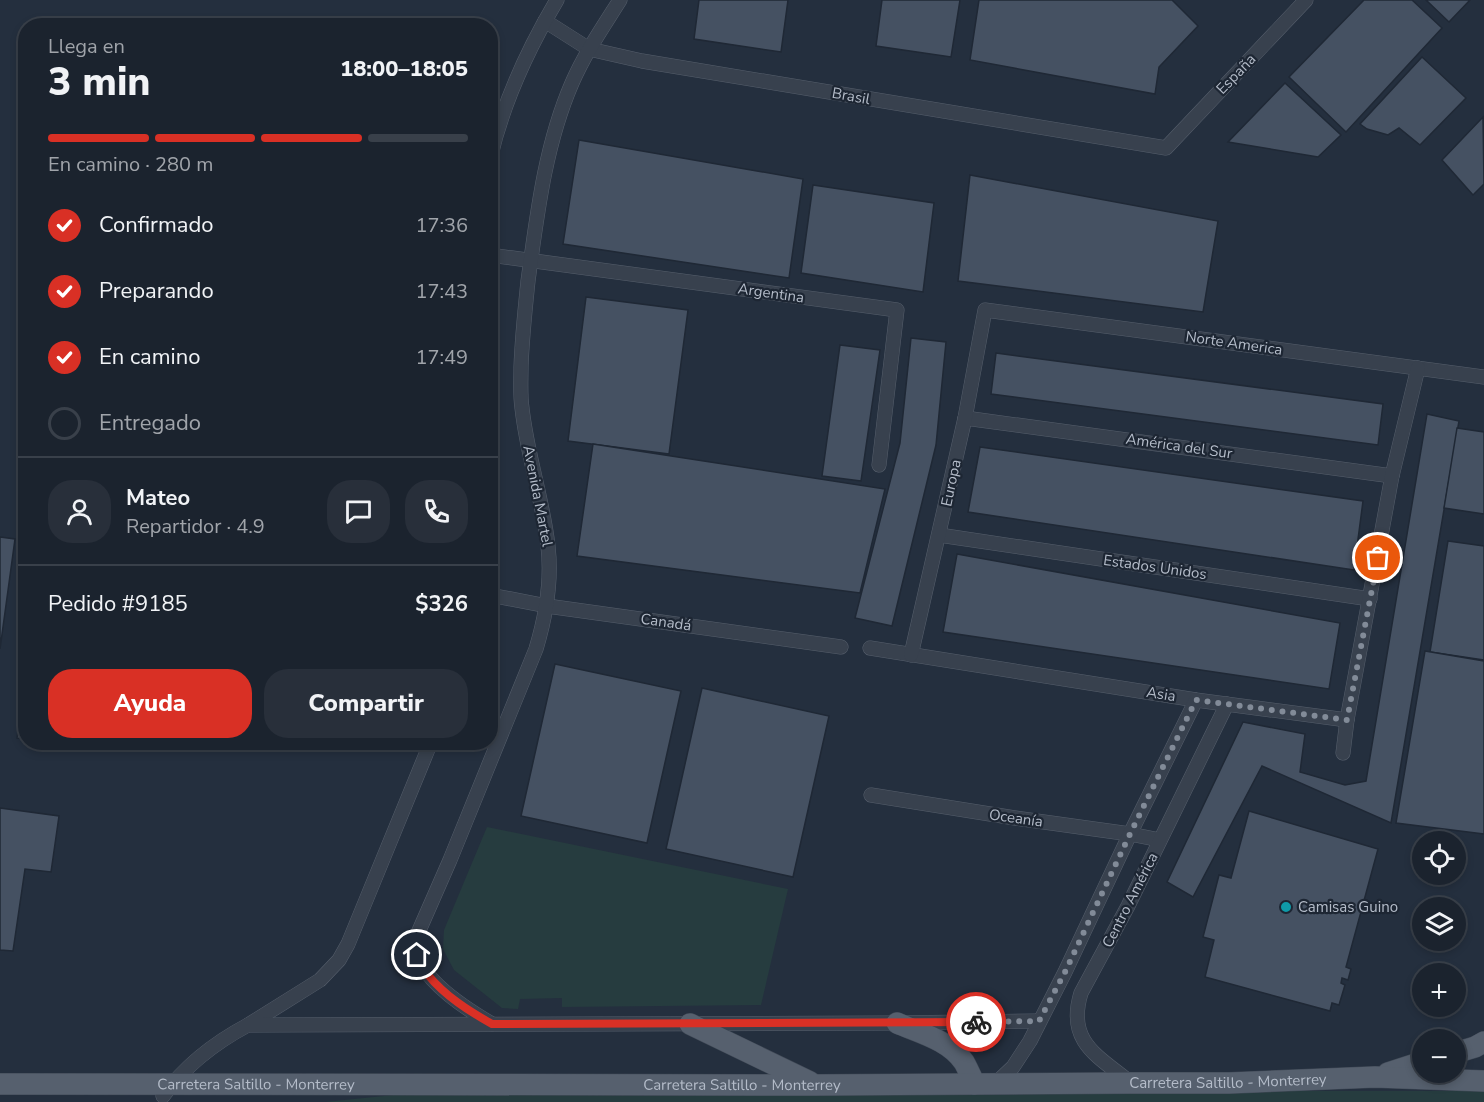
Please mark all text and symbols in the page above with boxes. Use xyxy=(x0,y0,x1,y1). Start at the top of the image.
text: Llega en xyxy=(48,33,125,60)
street label: España xyxy=(1212,49,1260,99)
text: 18:00–18:05 xyxy=(340,54,468,84)
text: 3 min xyxy=(48,56,151,109)
street label: Brasil xyxy=(830,83,872,109)
text: En camino · 280 m xyxy=(48,151,213,178)
icon: check xyxy=(48,209,81,242)
text: Confirmado xyxy=(99,210,214,240)
text: 17:36 xyxy=(415,212,468,239)
icon: check xyxy=(48,275,81,308)
text: Preparando xyxy=(99,276,214,306)
text: 17:43 xyxy=(415,278,468,305)
street label: Argentina xyxy=(737,278,805,308)
street label: Norte America xyxy=(1184,326,1284,360)
icon: check xyxy=(48,341,81,374)
text: En camino xyxy=(99,342,200,372)
text: 17:49 xyxy=(415,344,468,371)
text: Entregado xyxy=(99,408,201,438)
street label: América del Sur xyxy=(1124,429,1234,463)
street label: Avenida Martel xyxy=(518,444,558,549)
street label: Europa xyxy=(936,458,966,508)
button: person xyxy=(48,480,111,543)
button: chat xyxy=(327,480,390,543)
button: phone xyxy=(405,480,468,543)
text: Mateo xyxy=(126,483,190,513)
text: Repartidor · 4.9 xyxy=(126,513,265,540)
pin xyxy=(1352,532,1403,583)
icon: bag xyxy=(1361,541,1394,574)
street label: Estados Unidos xyxy=(1102,550,1208,584)
text: Pedido #9185 xyxy=(48,589,188,619)
text: $326 xyxy=(415,589,468,619)
street label: Canadá xyxy=(639,609,693,635)
button: Ayuda xyxy=(48,669,252,738)
button: Compartir xyxy=(264,669,468,738)
street label: Asia xyxy=(1145,682,1177,706)
street label: Oceanía xyxy=(988,804,1044,832)
map controls xyxy=(1412,831,1466,1083)
button: locate xyxy=(1412,831,1466,885)
street label: Centro América xyxy=(1097,849,1163,951)
place label: Camisas Guino xyxy=(1298,897,1398,917)
button: layers xyxy=(1412,897,1466,951)
marker: Camisas Guino xyxy=(1279,900,1293,914)
pin xyxy=(391,929,442,980)
icon: home xyxy=(400,938,433,971)
button: + xyxy=(1412,963,1466,1017)
courier xyxy=(946,992,1006,1052)
icon: bike xyxy=(960,1006,993,1039)
button: − xyxy=(1412,1029,1466,1083)
street label: Carretera Saltillo - Monterrey xyxy=(1129,1069,1327,1093)
street label: Carretera Saltillo - Monterrey xyxy=(157,1074,355,1094)
street label: Carretera Saltillo - Monterrey xyxy=(643,1075,841,1095)

